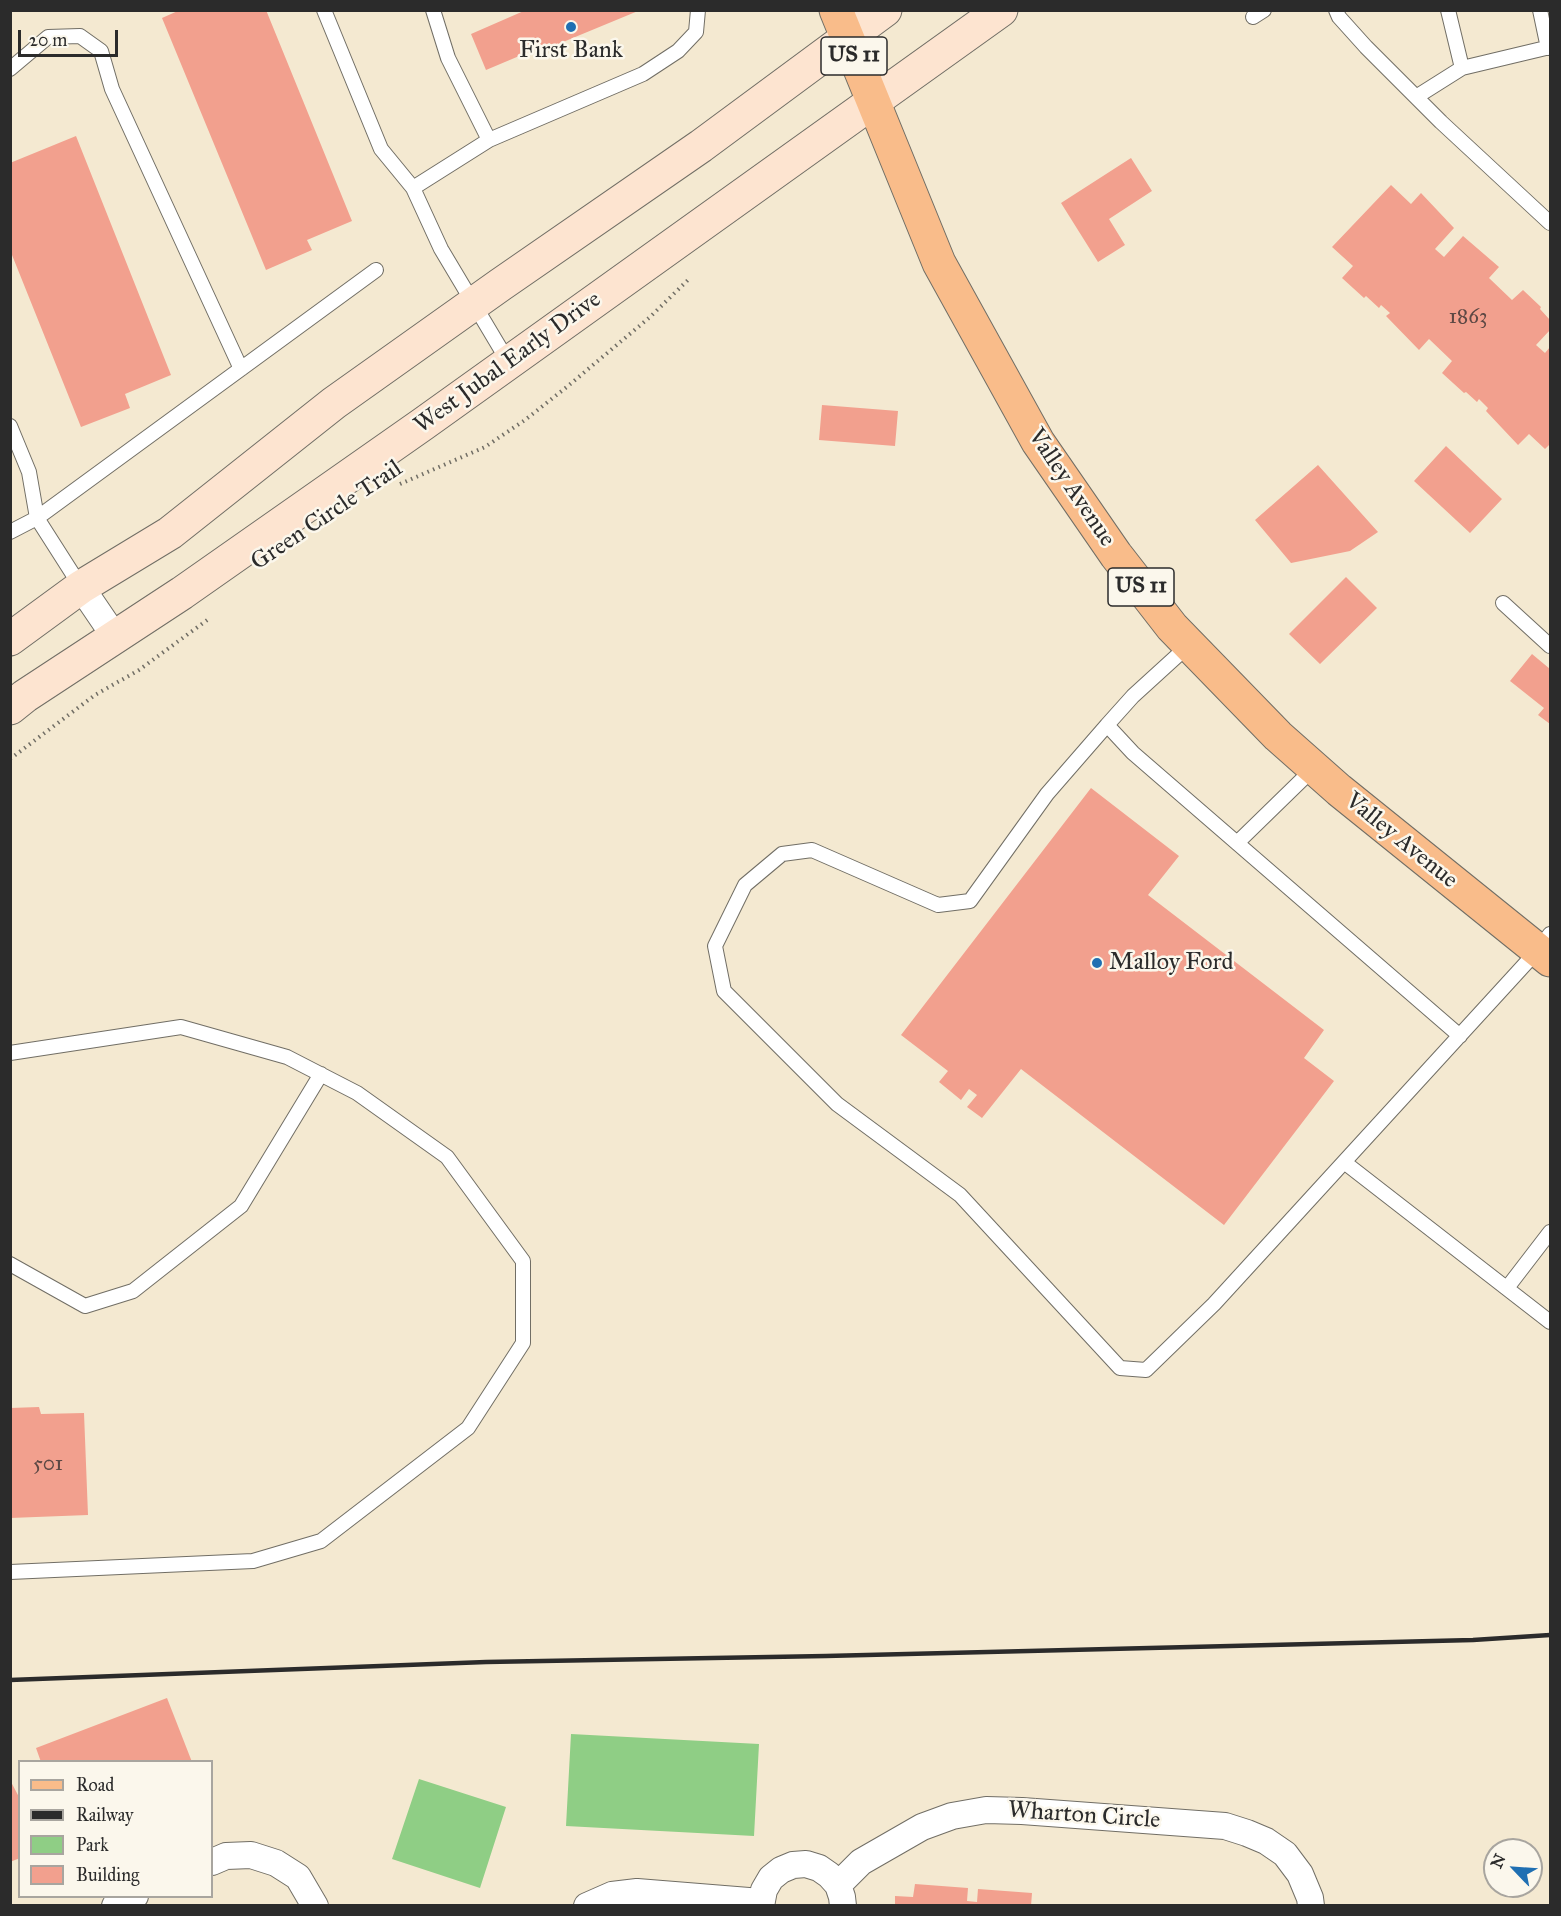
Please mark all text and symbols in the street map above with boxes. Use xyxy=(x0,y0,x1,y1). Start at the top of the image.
scale bar xyxy=(21,18,122,56)
marker: First Bank xyxy=(564,20,578,34)
text: 20 m xyxy=(29,29,67,51)
place label: First Bank xyxy=(519,37,623,65)
road number: US 11 xyxy=(821,37,887,75)
street label: West Jubal Early Drive xyxy=(409,286,607,440)
house number: 1863 xyxy=(1449,305,1487,331)
street label: Valley Avenue xyxy=(1021,423,1121,553)
street label: Green Circle Trail xyxy=(246,455,408,577)
road number: US 11 xyxy=(1108,568,1174,606)
street label: Valley Avenue xyxy=(1339,787,1463,895)
place label: Malloy Ford xyxy=(1109,949,1234,977)
marker: Malloy Ford xyxy=(1090,956,1104,970)
house number: 501 xyxy=(33,1452,63,1478)
legend xyxy=(18,1760,213,1898)
text: Road xyxy=(76,1774,114,1796)
street label: Wharton Circle xyxy=(1007,1796,1161,1836)
text: Railway xyxy=(76,1804,133,1826)
text: Park xyxy=(76,1834,109,1856)
north arrow xyxy=(1483,1838,1543,1898)
text: N xyxy=(1487,1851,1510,1871)
text: Building xyxy=(76,1864,139,1886)

